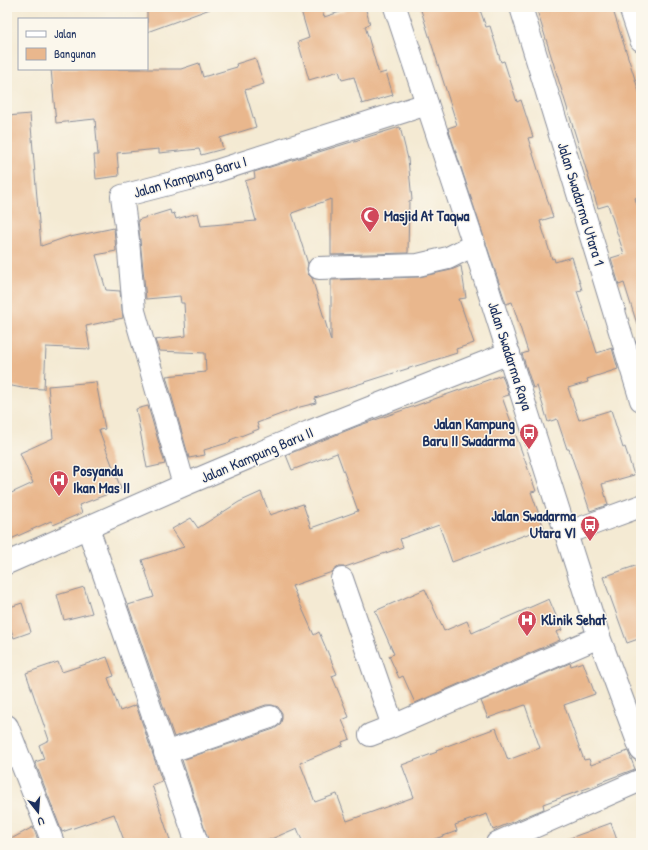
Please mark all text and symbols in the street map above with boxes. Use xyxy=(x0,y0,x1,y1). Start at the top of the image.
legend xyxy=(18,18,148,70)
text: Jalan xyxy=(54,25,76,42)
text: Bangunan xyxy=(54,45,96,62)
street label: Jalan Swadarma Utara 1 xyxy=(553,140,610,268)
street label: Jalan Kampung Baru I xyxy=(131,150,249,203)
mosque icon: Masjid At Taqwa xyxy=(359,205,381,233)
place label: Masjid At Taqwa xyxy=(384,205,469,227)
street label: Jalan Swadarma Raya xyxy=(483,299,538,413)
place label: Jalan Kampung Baru II Swadarma xyxy=(422,413,515,451)
street label: Jalan Kampung Baru II xyxy=(197,421,316,488)
bus stop icon: Jalan Kampung Baru II Swadarma xyxy=(518,422,540,450)
place label: Posyandu Ikan Mas II xyxy=(73,460,130,498)
hospital icon: Posyandu Ikan Mas II xyxy=(48,469,70,497)
place label: Jalan Swadarma Utara VI xyxy=(491,505,576,543)
bus stop icon: Jalan Swadarma Utara VI xyxy=(579,514,601,542)
hospital icon: Klinik Sehat xyxy=(516,609,538,637)
place label: Klinik Sehat xyxy=(541,609,607,630)
north arrow xyxy=(18,792,58,832)
text: U xyxy=(36,814,46,829)

